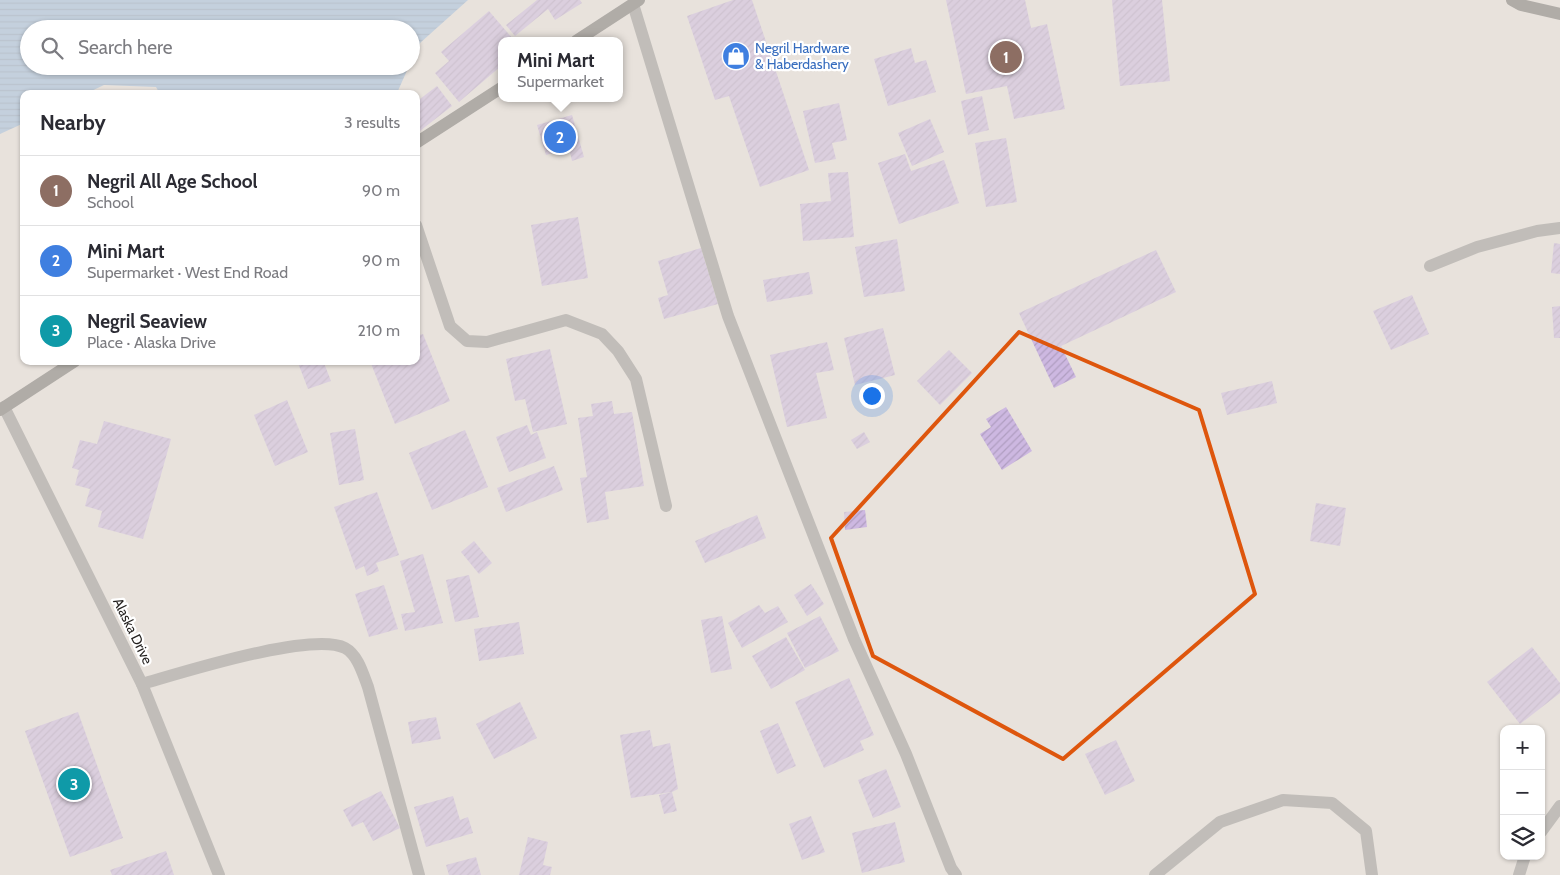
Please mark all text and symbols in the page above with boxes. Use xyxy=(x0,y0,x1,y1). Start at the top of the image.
search box xyxy=(20,20,420,75)
icon: search xyxy=(38,34,66,62)
text: Search here xyxy=(78,36,172,59)
popup xyxy=(498,37,623,102)
pin: 1 xyxy=(990,38,1022,76)
place label: Negril Hardware & Haberdashery xyxy=(755,39,849,73)
shop icon: Negril Hardware & Haberdashery xyxy=(721,41,751,71)
text: Mini Mart xyxy=(517,49,595,72)
text: Supermarket xyxy=(517,72,604,91)
text: Nearby xyxy=(40,110,106,135)
text: 3 results xyxy=(344,113,400,132)
pin: 2 xyxy=(544,118,576,156)
text: Negril All Age School xyxy=(87,170,258,193)
text: 1 xyxy=(53,181,59,200)
text: 90 m xyxy=(362,181,400,200)
text: School xyxy=(87,193,134,212)
text: Mini Mart xyxy=(87,240,165,263)
text: 2 xyxy=(52,251,60,270)
text: 90 m xyxy=(362,251,400,270)
text: Supermarket · West End Road xyxy=(87,263,288,282)
text: Negril Seaview xyxy=(87,310,207,333)
text: 3 xyxy=(52,321,60,340)
text: 210 m xyxy=(358,321,400,340)
text: Place · Alaska Drive xyxy=(87,333,216,352)
your location xyxy=(859,383,885,409)
street label: Alaska Drive xyxy=(109,595,157,667)
map controls xyxy=(1500,725,1545,860)
button: + xyxy=(1500,725,1545,770)
pin: 3 xyxy=(58,765,90,803)
button: − xyxy=(1500,770,1545,815)
button: layers xyxy=(1500,815,1545,860)

